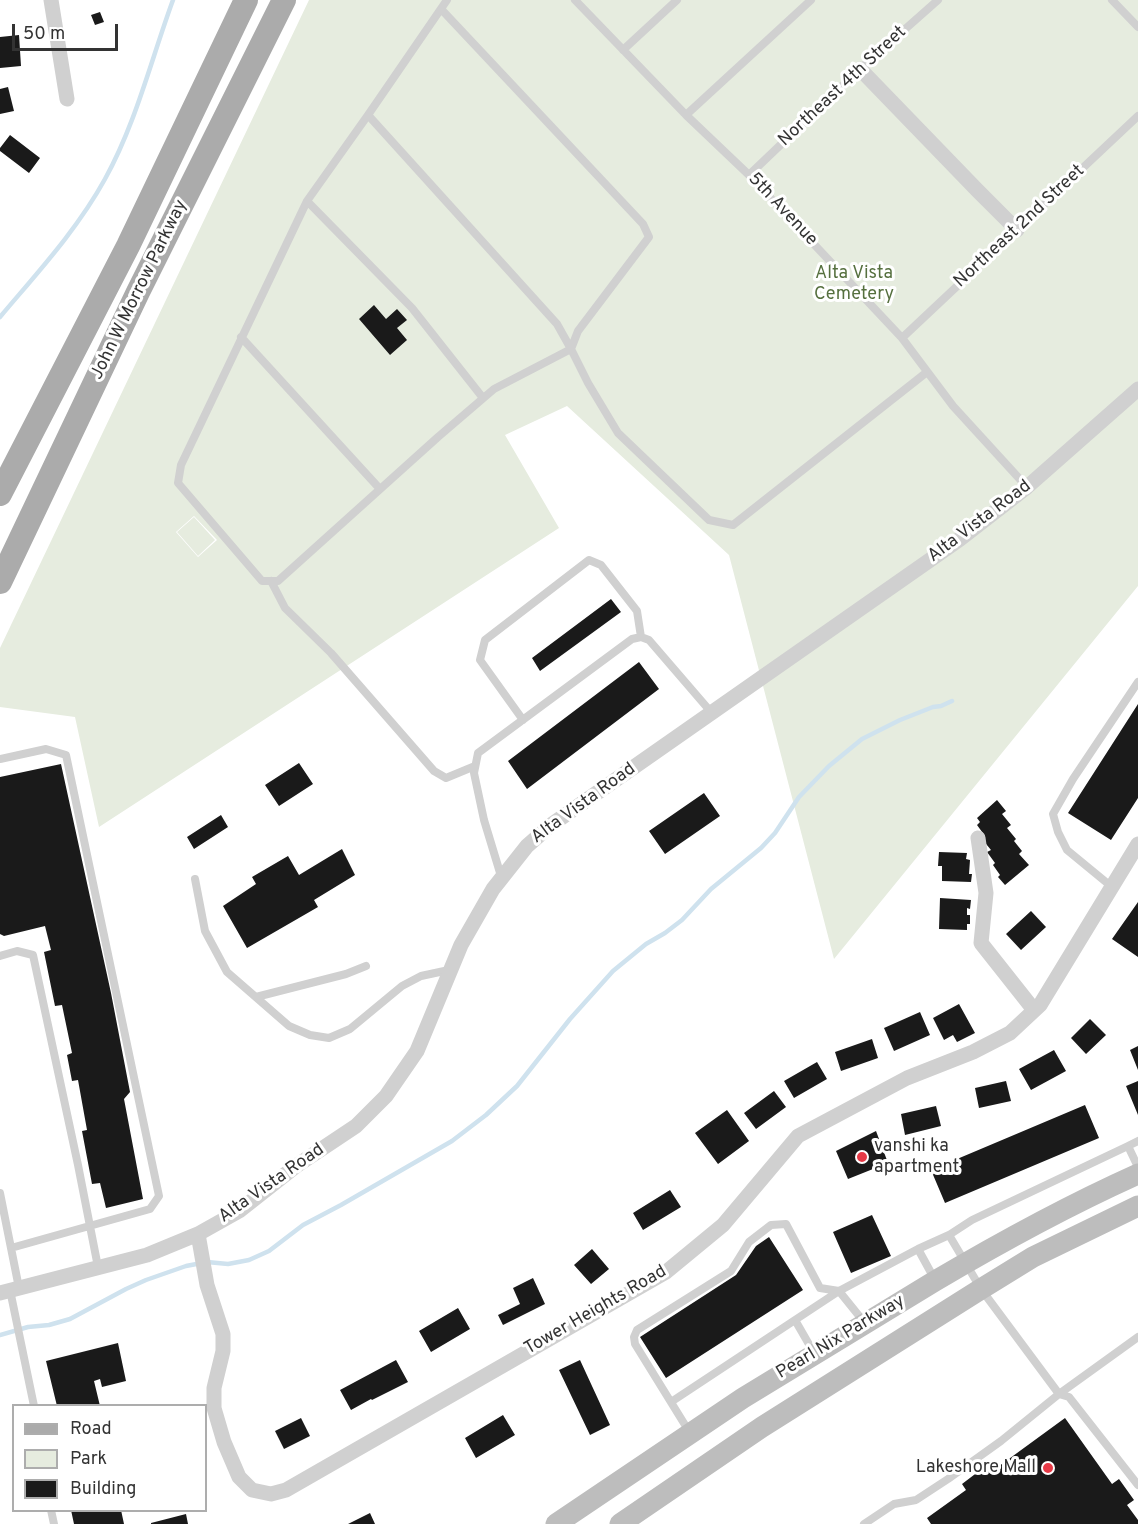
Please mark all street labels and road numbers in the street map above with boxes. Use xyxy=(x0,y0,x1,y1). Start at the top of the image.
street label: Northeast 4th Street xyxy=(775,22,911,152)
street label: Northeast 2nd Street xyxy=(950,161,1090,293)
street label: 5th Avenue xyxy=(743,169,821,251)
street label: John W Morrow Parkway xyxy=(87,197,193,383)
street label: Alta Vista Road xyxy=(924,476,1036,568)
street label: Alta Vista Road xyxy=(528,759,640,849)
street label: Alta Vista Road xyxy=(215,1140,329,1228)
street label: Tower Heights Road xyxy=(521,1262,671,1360)
street label: Pearl Nix Parkway xyxy=(773,1291,909,1385)

